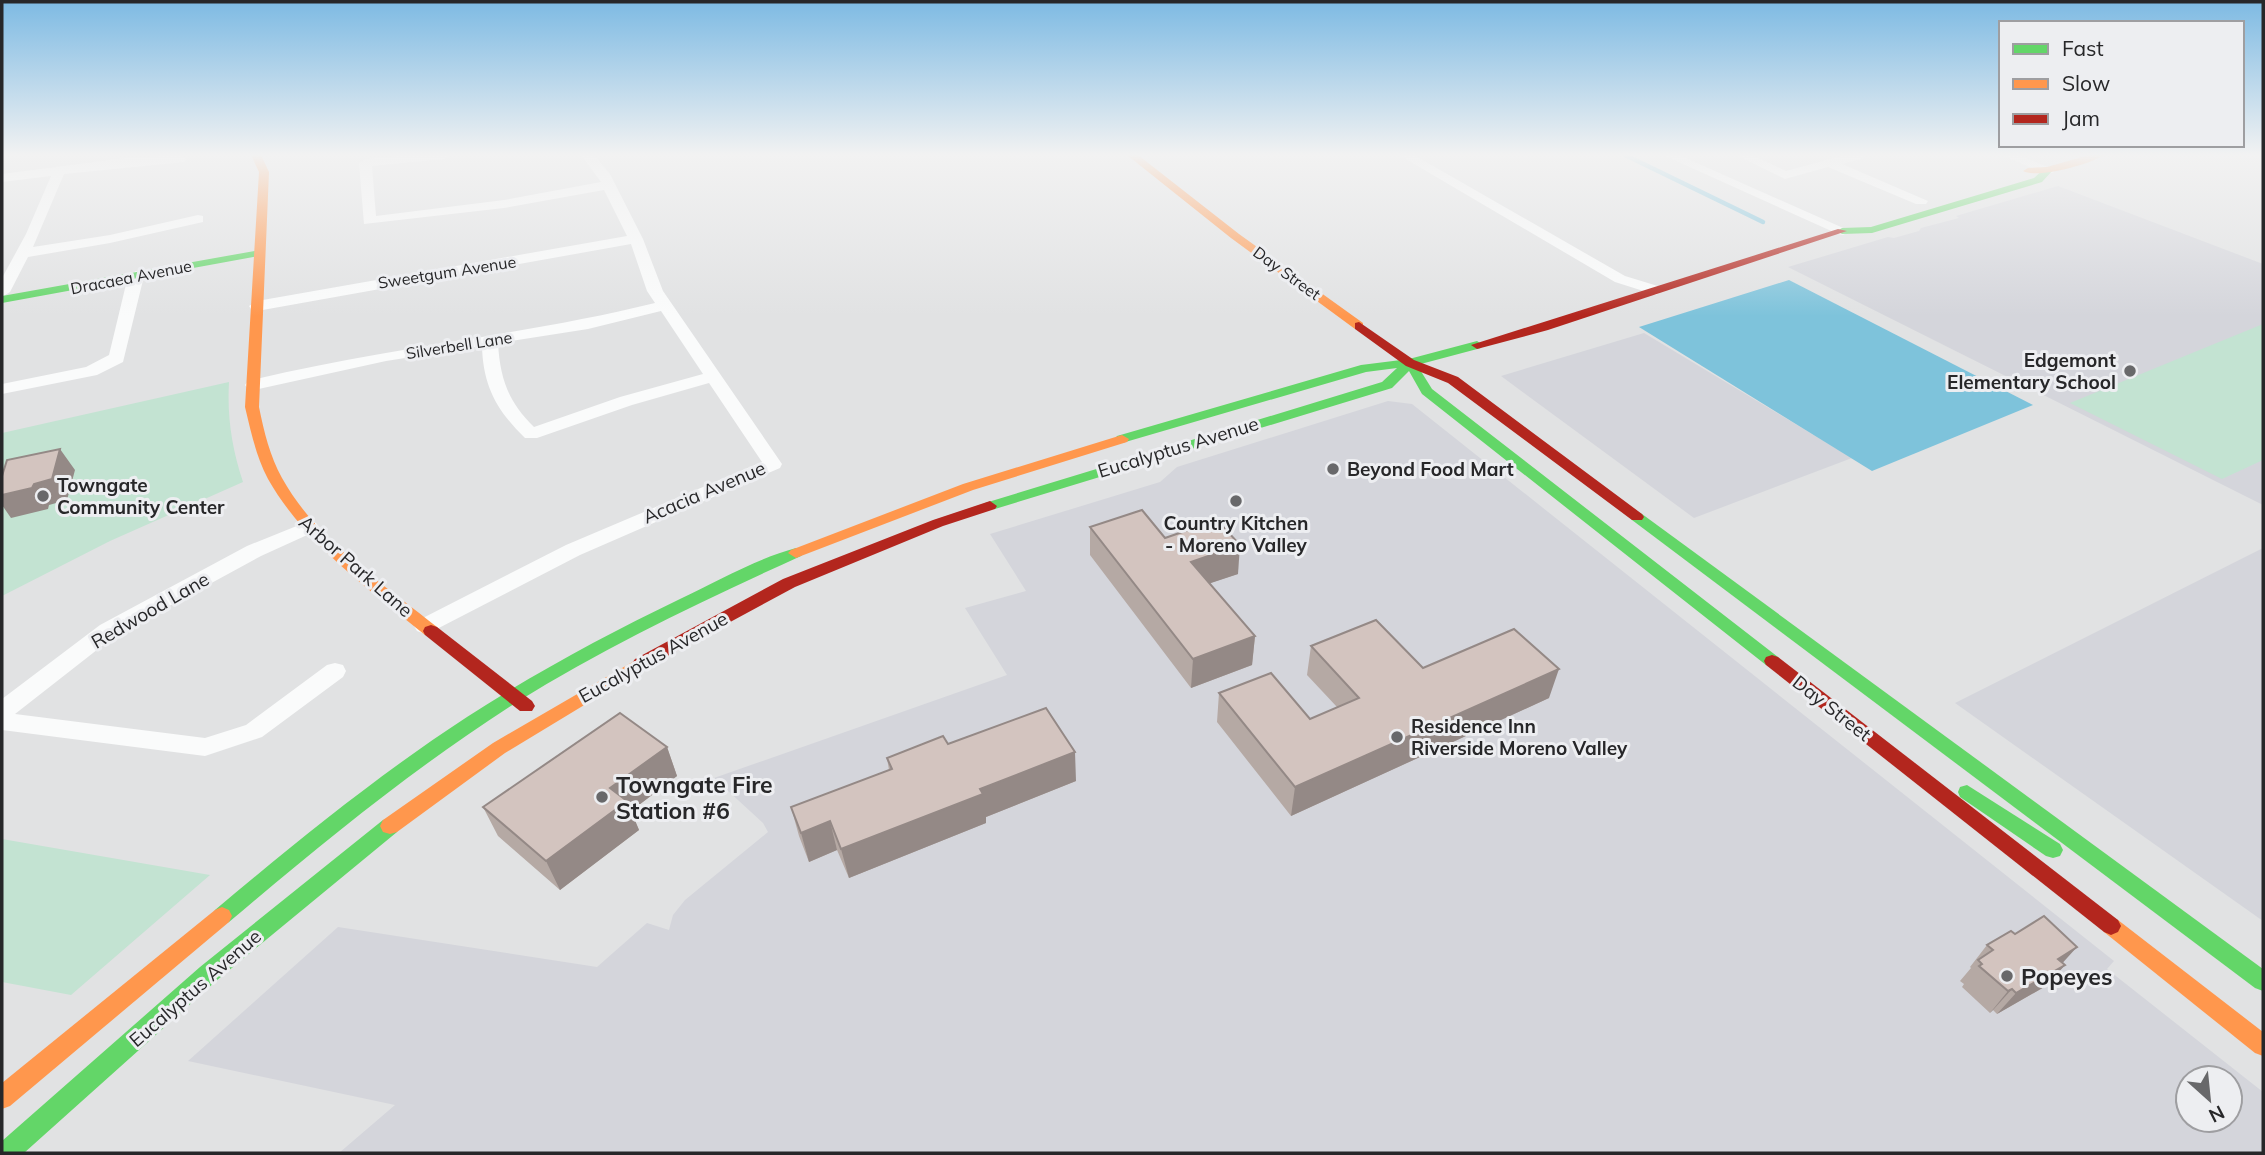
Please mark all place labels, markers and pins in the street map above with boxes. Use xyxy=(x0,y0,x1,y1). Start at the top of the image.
place label: Edgemont Elementary School xyxy=(1947,348,2116,394)
marker: Edgemont Elementary School xyxy=(2122,363,2138,379)
place label: Beyond Food Mart xyxy=(1347,457,1514,481)
marker: Beyond Food Mart xyxy=(1325,461,1341,477)
place label: Towngate Community Center xyxy=(57,473,225,519)
marker: Towngate Community Center xyxy=(35,488,51,504)
marker: Country Kitchen - Moreno Valley xyxy=(1228,493,1244,509)
place label: Country Kitchen - Moreno Valley xyxy=(1164,511,1308,557)
place label: Residence Inn Riverside Moreno Valley xyxy=(1411,714,1628,760)
marker: Residence Inn Riverside Moreno Valley xyxy=(1389,729,1405,745)
place label: Towngate Fire Station #6 xyxy=(616,770,773,825)
marker: Towngate Fire Station #6 xyxy=(594,789,610,805)
place label: Popeyes xyxy=(2021,962,2112,991)
marker: Popeyes xyxy=(1999,968,2015,984)

